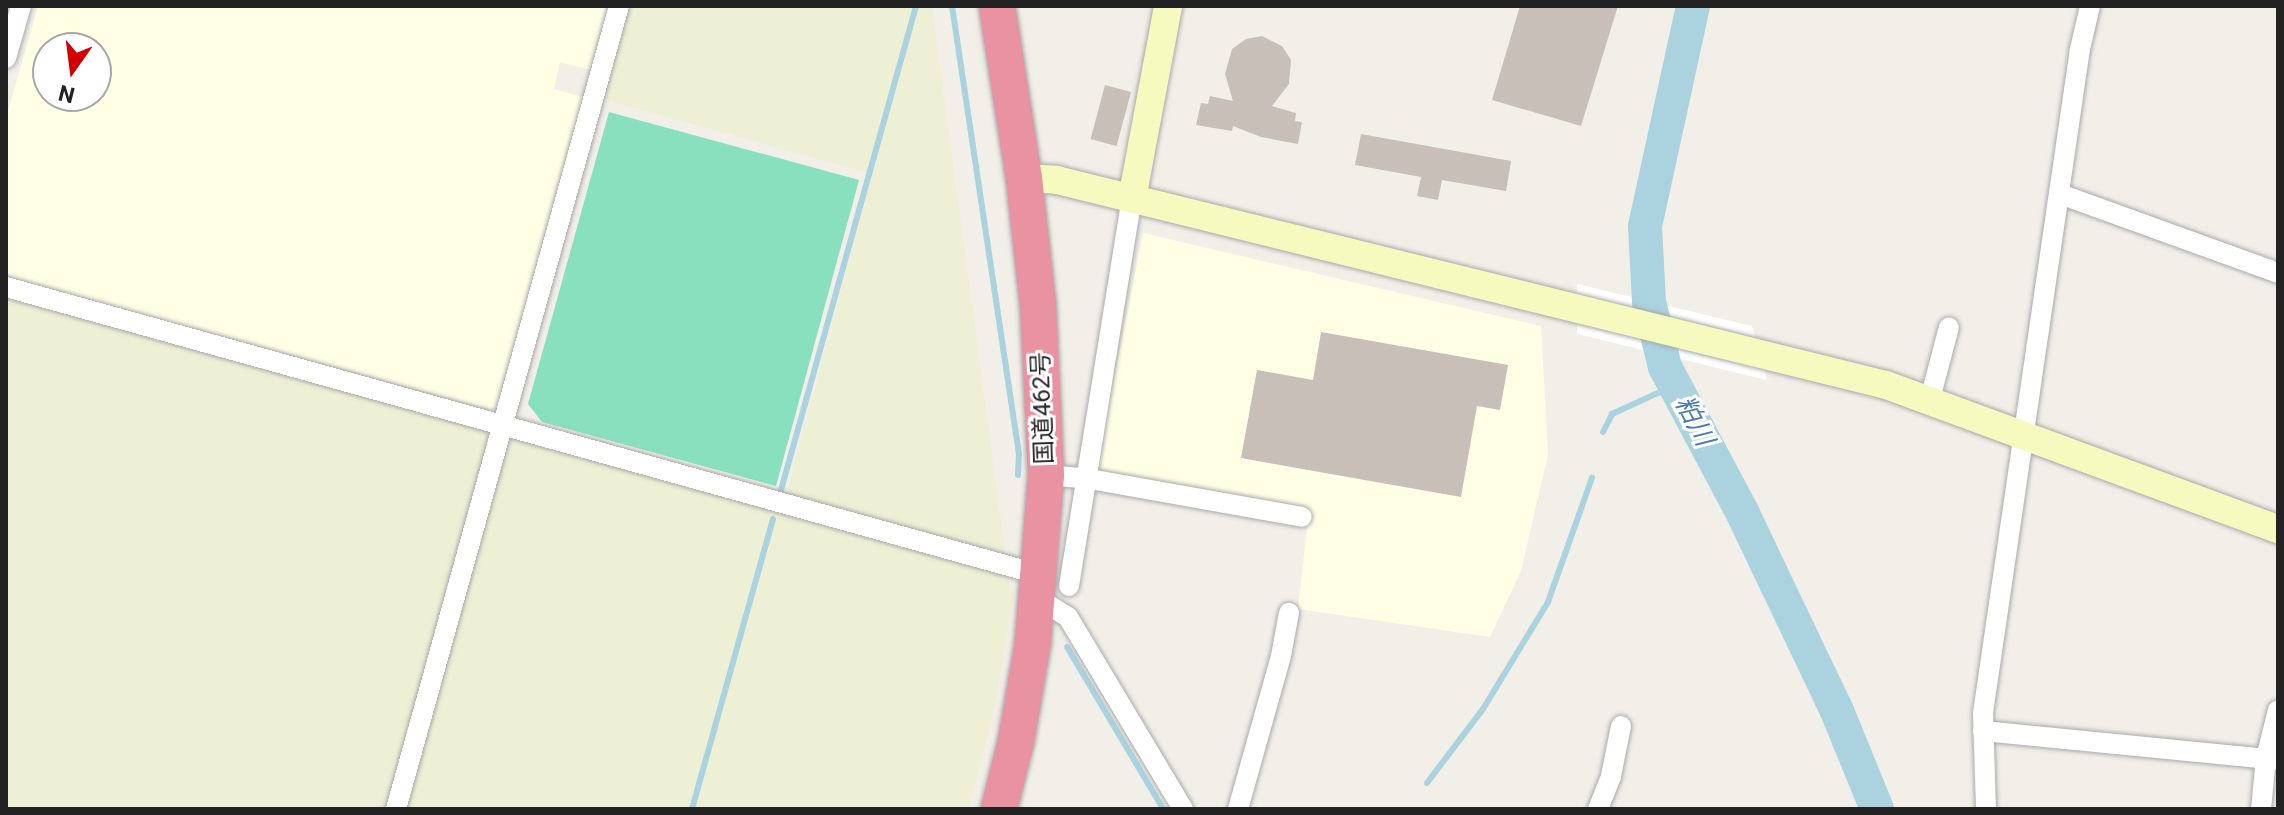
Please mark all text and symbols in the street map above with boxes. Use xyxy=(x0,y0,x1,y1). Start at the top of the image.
north arrow xyxy=(32,32,112,112)
text: N xyxy=(56,80,77,108)
street label: 国道462号 xyxy=(1027,351,1059,465)
water label: 粕川 xyxy=(1668,391,1720,451)

